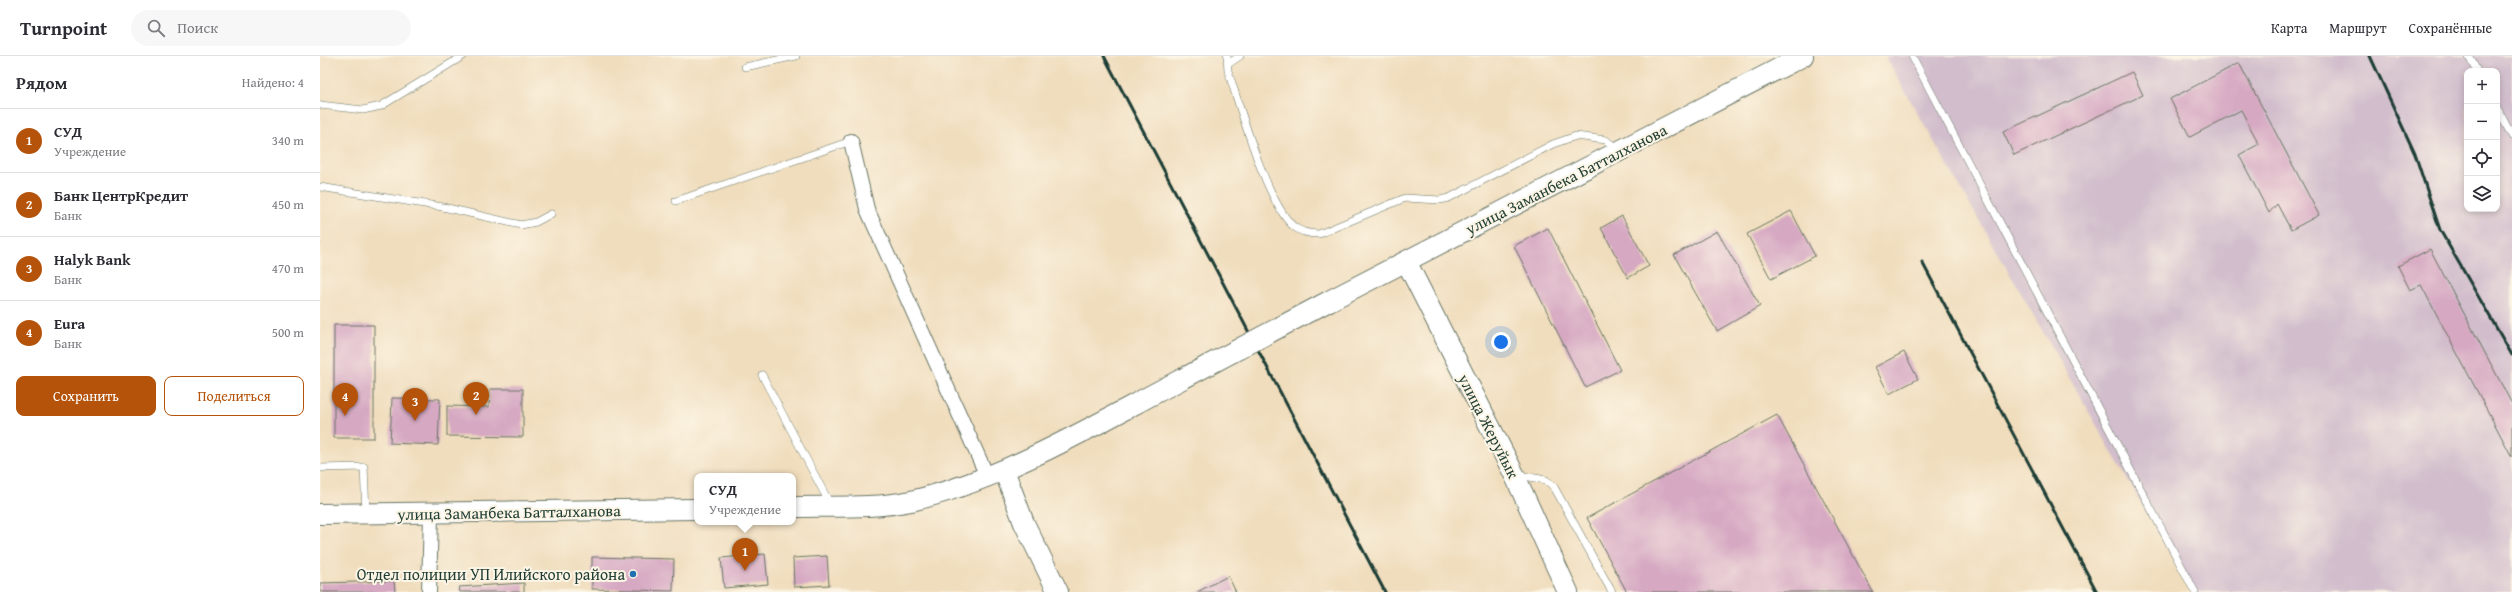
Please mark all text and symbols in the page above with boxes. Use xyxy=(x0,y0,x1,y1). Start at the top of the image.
search box xyxy=(131,10,411,46)
text: Turnpoint xyxy=(20,14,107,42)
icon: search xyxy=(145,17,167,39)
text: Поиск xyxy=(177,17,218,38)
text: Карта xyxy=(2271,18,2307,38)
text: Маршрут xyxy=(2329,18,2387,38)
text: Сохранённые xyxy=(2409,18,2492,38)
map controls xyxy=(2464,68,2500,212)
button: + xyxy=(2464,68,2500,104)
text: Рядом xyxy=(16,70,67,95)
text: Найдено: 4 xyxy=(242,73,304,92)
button: − xyxy=(2464,104,2500,140)
street label: улица Заманбека Батталханова xyxy=(1460,117,1671,241)
text: СУД xyxy=(54,121,82,142)
text: 1 xyxy=(26,131,32,150)
text: 340 m xyxy=(272,131,304,150)
button: locate xyxy=(2464,140,2500,176)
text: Учреждение xyxy=(54,142,126,161)
button: layers xyxy=(2464,176,2500,212)
text: Банк ЦентрКредит xyxy=(54,185,188,206)
text: 2 xyxy=(26,195,32,214)
text: 450 m xyxy=(272,195,304,214)
text: Банк xyxy=(54,206,82,225)
text: Halyk Bank xyxy=(54,249,131,270)
text: 3 xyxy=(26,259,32,278)
text: 470 m xyxy=(272,259,304,278)
text: Банк xyxy=(54,270,82,289)
text: Eura xyxy=(54,313,85,334)
text: 4 xyxy=(26,323,32,342)
text: 500 m xyxy=(272,323,304,342)
your location xyxy=(1491,332,1511,352)
text: Банк xyxy=(54,334,82,353)
street label: улица Жеруйык xyxy=(1452,369,1526,483)
button: Сохранить xyxy=(16,376,156,416)
button: Поделиться xyxy=(164,376,304,416)
pin: 2 xyxy=(463,382,489,415)
pin: 4 xyxy=(332,383,358,416)
pin: 3 xyxy=(402,388,428,421)
popup xyxy=(694,473,796,525)
text: СУД xyxy=(709,479,737,500)
street label: улица Заманбека Батталханова xyxy=(396,498,621,526)
text: Учреждение xyxy=(709,500,781,519)
pin: 1 xyxy=(732,538,758,571)
place label: Отдел полиции УП Илийского района xyxy=(357,562,625,586)
marker: Отдел полиции УП Илийского района xyxy=(628,569,638,579)

